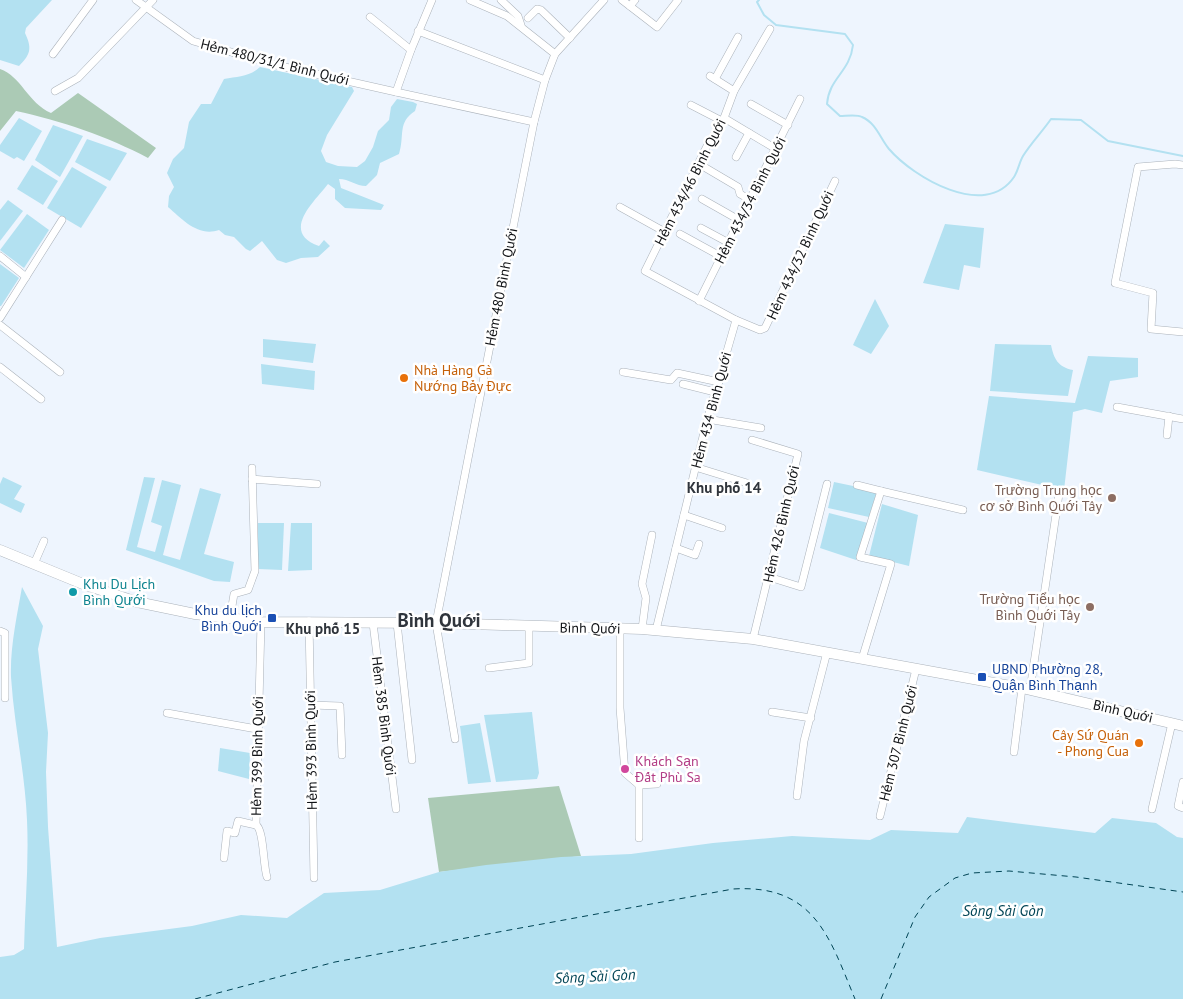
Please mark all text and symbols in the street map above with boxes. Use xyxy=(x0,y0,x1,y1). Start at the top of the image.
street label: Hẻm 480/31/1 Bình Quới xyxy=(199,35,351,89)
street label: Hẻm 434/46 Bình Quới xyxy=(650,115,730,249)
street label: Hẻm 434/34 Bình Quới xyxy=(710,133,790,267)
street label: Hẻm 434/32 Bình Quới xyxy=(762,188,838,322)
street label: Hẻm 480 Bình Quới xyxy=(481,226,521,348)
street label: Hẻm 434 Bình Quới xyxy=(687,350,735,470)
place label: Nhà Hàng Gà Nướng Bảy Đực xyxy=(414,361,512,395)
marker: Nhà Hàng Gà Nướng Bảy Đực xyxy=(398,372,410,384)
street label: Hẻm 426 Bình Quới xyxy=(759,464,803,584)
district label: Khu phố 14 xyxy=(687,478,762,497)
place label: Trường Trung học cơ sở Bình Quới Tây xyxy=(979,481,1102,515)
marker: Trường Trung học cơ sở Bình Quới Tây xyxy=(1106,492,1118,504)
place label: Khu Du Lịch Bình Qưới xyxy=(83,575,155,609)
marker: Khu Du Lịch Bình Qưới xyxy=(67,586,79,598)
place label: Trường Tiểu học Bình Quới Tây xyxy=(980,590,1080,624)
place label: Khu du lịch Bình Quới xyxy=(195,601,262,635)
marker: Trường Tiểu học Bình Quới Tây xyxy=(1084,601,1096,613)
district label: Bình Quới xyxy=(397,608,481,632)
marker: Khu du lịch Bình Quới xyxy=(266,612,278,624)
street label: Bình Quới xyxy=(559,618,621,638)
district label: Khu phố 15 xyxy=(286,619,360,638)
street label: Hẻm 385 Bình Quới xyxy=(368,655,400,777)
place label: UBND Phường 28, Quận Bình Thạnh xyxy=(992,660,1103,694)
marker: UBND Phường 28, Quận Bình Thạnh xyxy=(976,671,988,683)
street label: Hẻm 307 Bình Quới xyxy=(875,683,921,803)
street label: Hẻm 393 Bình Quới xyxy=(301,690,321,810)
street label: Bình Quới xyxy=(1091,695,1155,727)
street label: Hẻm 399 Bình Quới xyxy=(247,696,267,816)
place label: Cây Sứ Quán - Phong Cua xyxy=(1052,726,1129,760)
marker: Cây Sứ Quán - Phong Cua xyxy=(1133,737,1145,749)
place label: Khách Sạn Đất Phù Sa xyxy=(634,752,701,786)
marker: Khách Sạn Đất Phù Sa xyxy=(619,763,631,775)
water label: Sông Sài Gòn xyxy=(962,901,1044,920)
water label: Sông Sài Gòn xyxy=(554,964,636,988)

